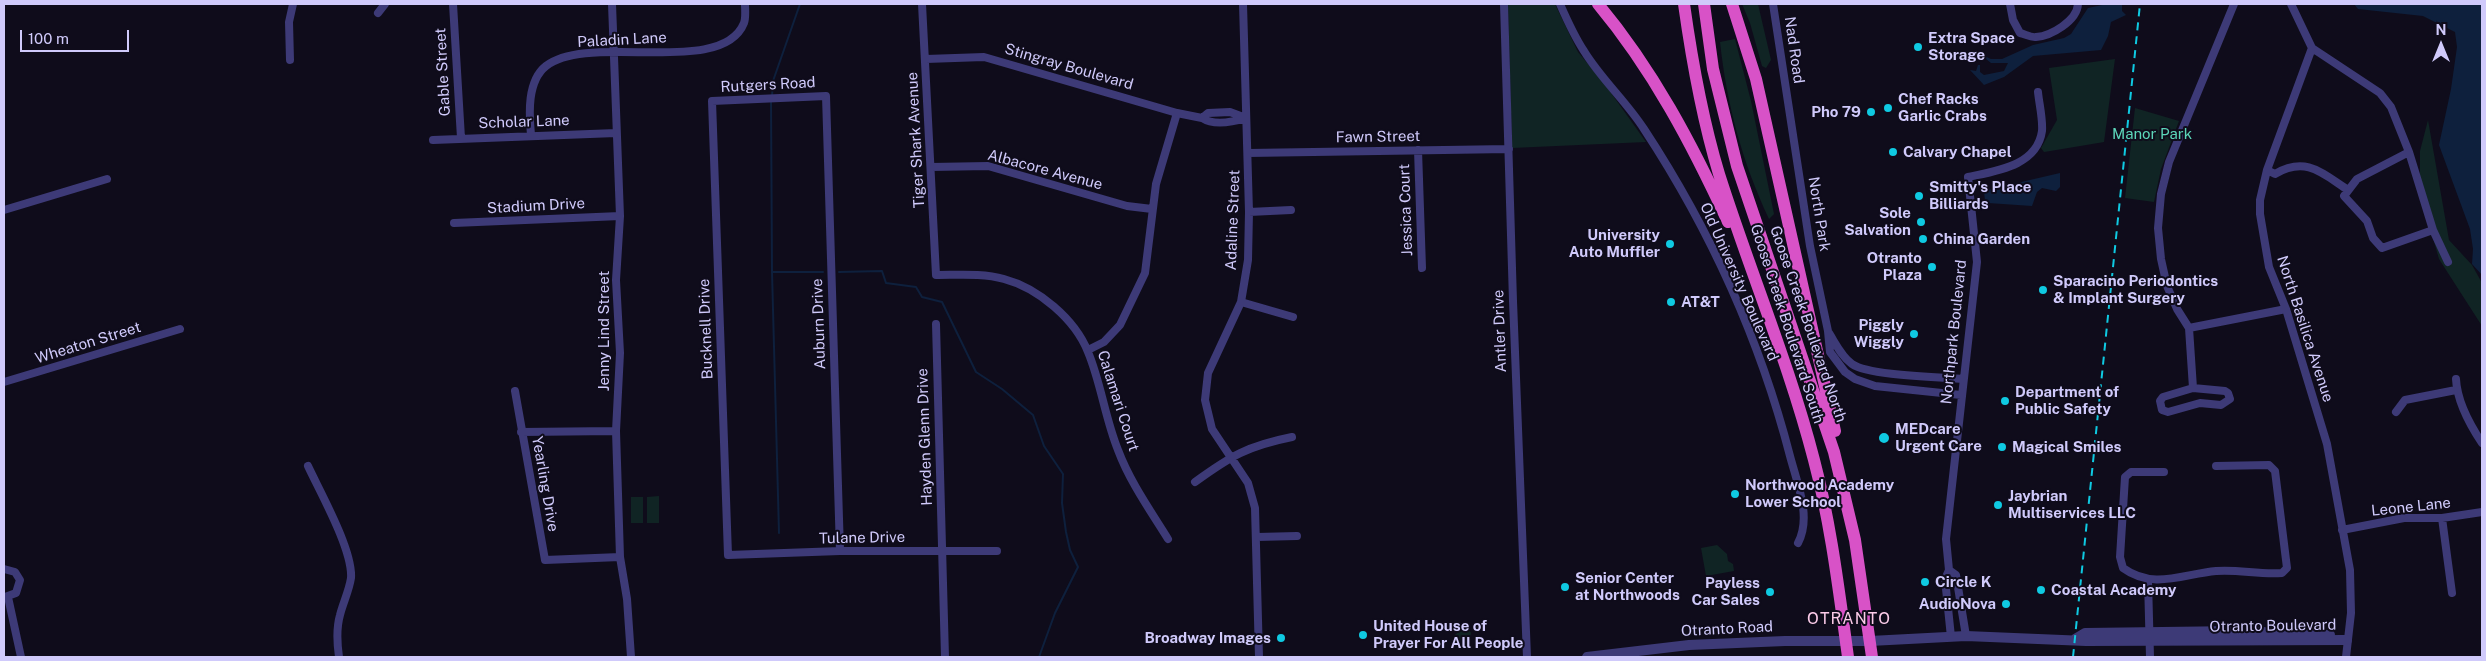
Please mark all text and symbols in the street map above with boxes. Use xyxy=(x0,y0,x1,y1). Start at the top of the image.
street label: Nad Road xyxy=(1780,15,1808,85)
scale bar xyxy=(22,20,131,52)
north arrow xyxy=(2416,20,2466,70)
text: N xyxy=(2436,22,2446,38)
street label: Gable Street xyxy=(432,27,454,117)
street label: Paladin Lane xyxy=(577,29,667,51)
place label: Extra Space Storage xyxy=(1928,29,2015,64)
text: 100 m xyxy=(28,30,69,47)
street label: Stingray Boulevard xyxy=(1003,40,1135,94)
marker: Extra Space Storage xyxy=(1912,41,1924,53)
street label: Tiger Shark Avenue xyxy=(903,72,929,208)
street label: Rutgers Road xyxy=(720,74,816,96)
place label: Chef Racks Garlic Crabs xyxy=(1898,90,1987,125)
marker: Chef Racks Garlic Crabs xyxy=(1882,102,1894,114)
place label: Pho 79 xyxy=(1811,103,1861,121)
marker: Pho 79 xyxy=(1865,106,1877,118)
street label: Scholar Lane xyxy=(478,111,570,133)
park label: Manor Park xyxy=(2112,125,2192,143)
street label: Fawn Street xyxy=(1336,127,1420,147)
place label: Calvary Chapel xyxy=(1903,143,2012,161)
street label: Albacore Avenue xyxy=(986,146,1104,194)
marker: Calvary Chapel xyxy=(1887,146,1899,158)
street label: Jessica Court xyxy=(1395,164,1417,256)
street label: Adaline Street xyxy=(1222,169,1244,271)
street label: North Park xyxy=(1804,175,1834,253)
place label: Smitty's Place Billiards xyxy=(1929,178,2031,213)
marker: Smitty's Place Billiards xyxy=(1913,190,1925,202)
street label: Stadium Drive xyxy=(487,194,585,218)
street label: Old University Boulevard xyxy=(1696,200,1782,364)
place label: Sole Salvation xyxy=(1844,204,1911,239)
marker: Sole Salvation xyxy=(1915,216,1927,228)
street label: Goose Creek Boulevard South xyxy=(1746,222,1828,426)
street label: Goose Creek Boulevard North xyxy=(1766,223,1850,425)
place label: University Auto Muffler xyxy=(1569,226,1660,261)
place label: China Garden xyxy=(1933,230,2030,248)
marker: China Garden xyxy=(1917,233,1929,245)
marker: University Auto Muffler xyxy=(1664,238,1676,250)
place label: Otranto Plaza xyxy=(1867,249,1922,284)
street label: North Basilica Avenue xyxy=(2273,254,2337,404)
street label: Northpark Boulevard xyxy=(1937,259,1971,405)
marker: Otranto Plaza xyxy=(1926,261,1938,273)
street label: Jenny Lind Street xyxy=(595,271,613,391)
place label: Sparacino Periodontics & Implant Surgery xyxy=(2053,272,2218,307)
street label: Bucknell Drive xyxy=(695,278,717,380)
street label: Auburn Drive xyxy=(808,278,830,370)
marker: Sparacino Periodontics & Implant Surgery xyxy=(2037,284,2049,296)
street label: Antler Drive xyxy=(1490,289,1510,373)
place label: AT&T xyxy=(1681,293,1720,311)
marker: AT&T xyxy=(1665,296,1677,308)
place label: Piggly Wiggly xyxy=(1854,316,1904,351)
street label: Wheaton Street xyxy=(33,318,143,368)
marker: Piggly Wiggly xyxy=(1908,328,1920,340)
street label: Calamari Court xyxy=(1093,348,1143,454)
street label: Hayden Glenn Drive xyxy=(914,368,936,506)
place label: Department of Public Safety xyxy=(2015,383,2119,418)
marker: Department of Public Safety xyxy=(1999,395,2011,407)
place label: MEDcare Urgent Care xyxy=(1895,420,1982,455)
marker: MEDcare Urgent Care xyxy=(1877,431,1891,445)
street label: Yearling Drive xyxy=(528,435,562,533)
place label: Magical Smiles xyxy=(2012,438,2122,456)
marker: Magical Smiles xyxy=(1996,441,2008,453)
place label: Northwood Academy Lower School xyxy=(1745,476,1894,511)
place label: Jaybrian Multiservices LLC xyxy=(2008,487,2136,522)
marker: Northwood Academy Lower School xyxy=(1729,488,1741,500)
street label: Leone Lane xyxy=(2370,494,2452,520)
marker: Jaybrian Multiservices LLC xyxy=(1992,499,2004,511)
street label: Tulane Drive xyxy=(819,528,905,548)
place label: Senior Center at Northwoods xyxy=(1575,569,1680,604)
place label: Circle K xyxy=(1935,573,1991,591)
place label: Payless Car Sales xyxy=(1692,574,1760,609)
marker: Circle K xyxy=(1919,576,1931,588)
marker: Senior Center at Northwoods xyxy=(1559,581,1571,593)
place label: Coastal Academy xyxy=(2051,581,2176,599)
marker: Coastal Academy xyxy=(2035,584,2047,596)
marker: Payless Car Sales xyxy=(1764,586,1776,598)
place label: AudioNova xyxy=(1919,595,1996,613)
marker: AudioNova xyxy=(2000,598,2012,610)
district label: OTRANTO xyxy=(1806,609,1892,629)
street label: Otranto Boulevard xyxy=(2209,616,2337,636)
place label: United House of Prayer For All People xyxy=(1373,617,1524,652)
street label: Otranto Road xyxy=(1680,618,1774,640)
place label: Broadway Images xyxy=(1145,629,1271,647)
marker: United House of Prayer For All People xyxy=(1357,629,1369,641)
marker: Broadway Images xyxy=(1275,632,1287,644)

